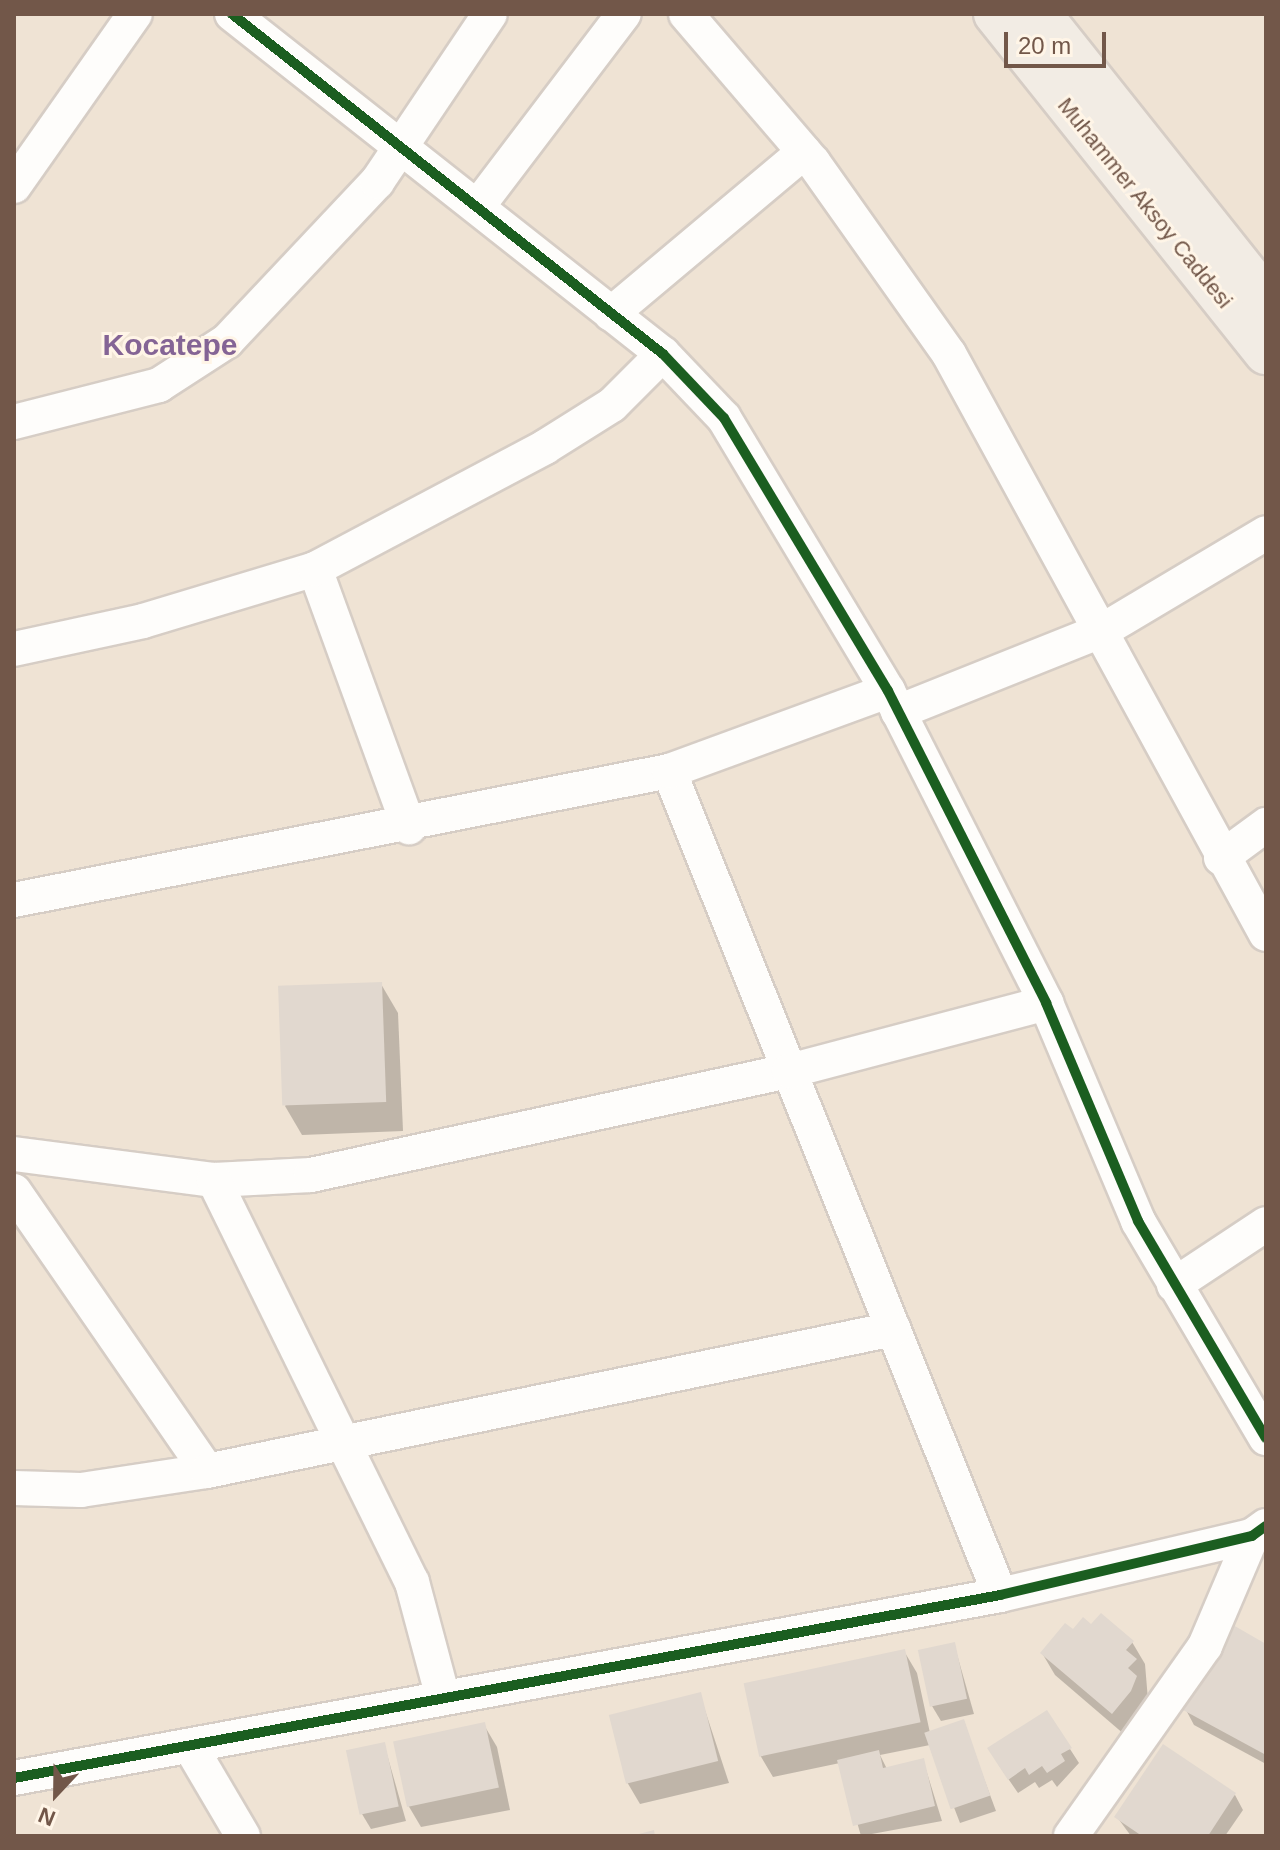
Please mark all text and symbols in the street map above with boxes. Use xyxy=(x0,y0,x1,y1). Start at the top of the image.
scale bar xyxy=(1008,16,1110,66)
text: 20 m xyxy=(1018,32,1071,59)
street label: Muhammer Aksoy Caddesi xyxy=(1052,92,1238,314)
district label: Kocatepe xyxy=(102,327,238,363)
north arrow xyxy=(16,1754,96,1834)
text: N xyxy=(35,1802,59,1831)

